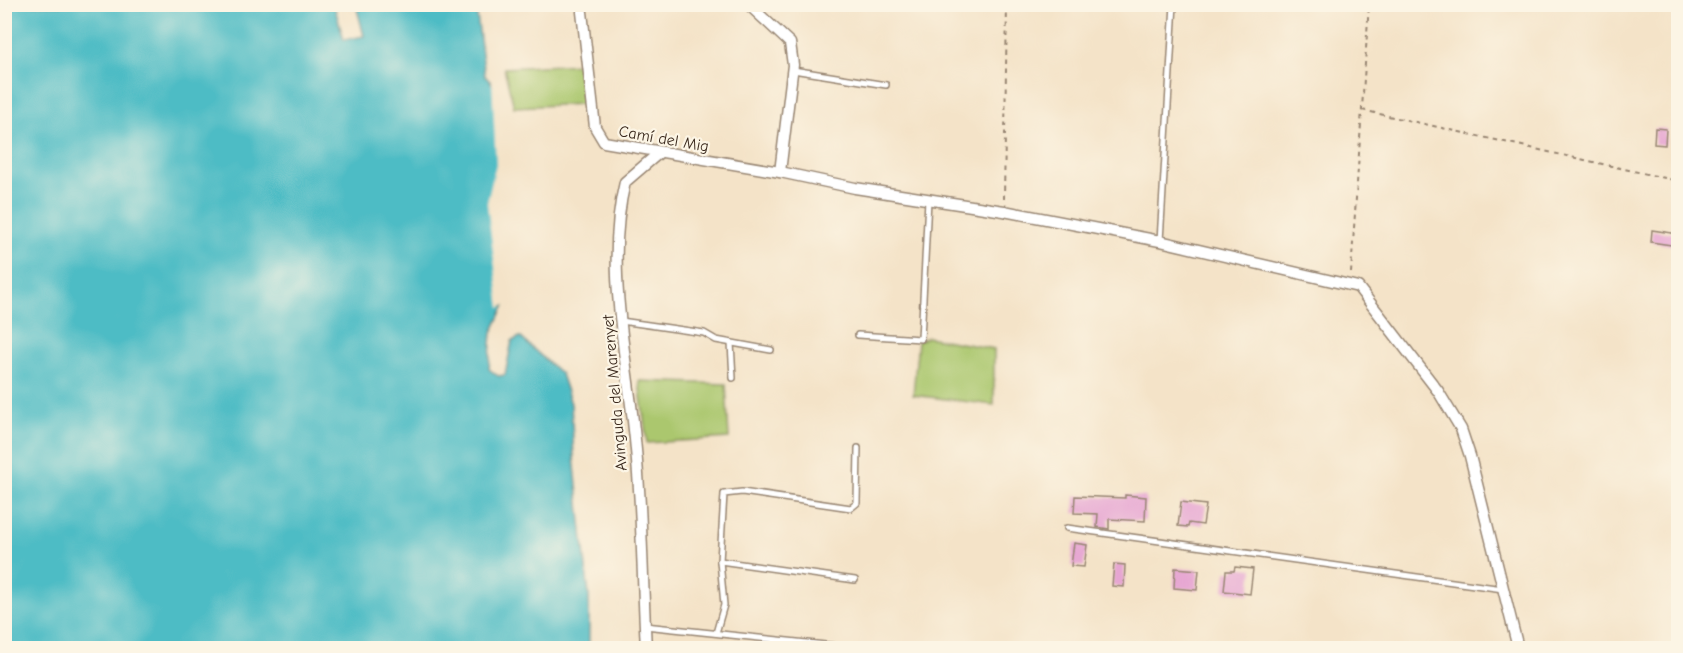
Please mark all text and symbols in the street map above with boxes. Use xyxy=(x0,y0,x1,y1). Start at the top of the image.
street label: Camí del Mig xyxy=(617,122,710,156)
street label: Avinguda del Marenyet xyxy=(599,314,631,472)

